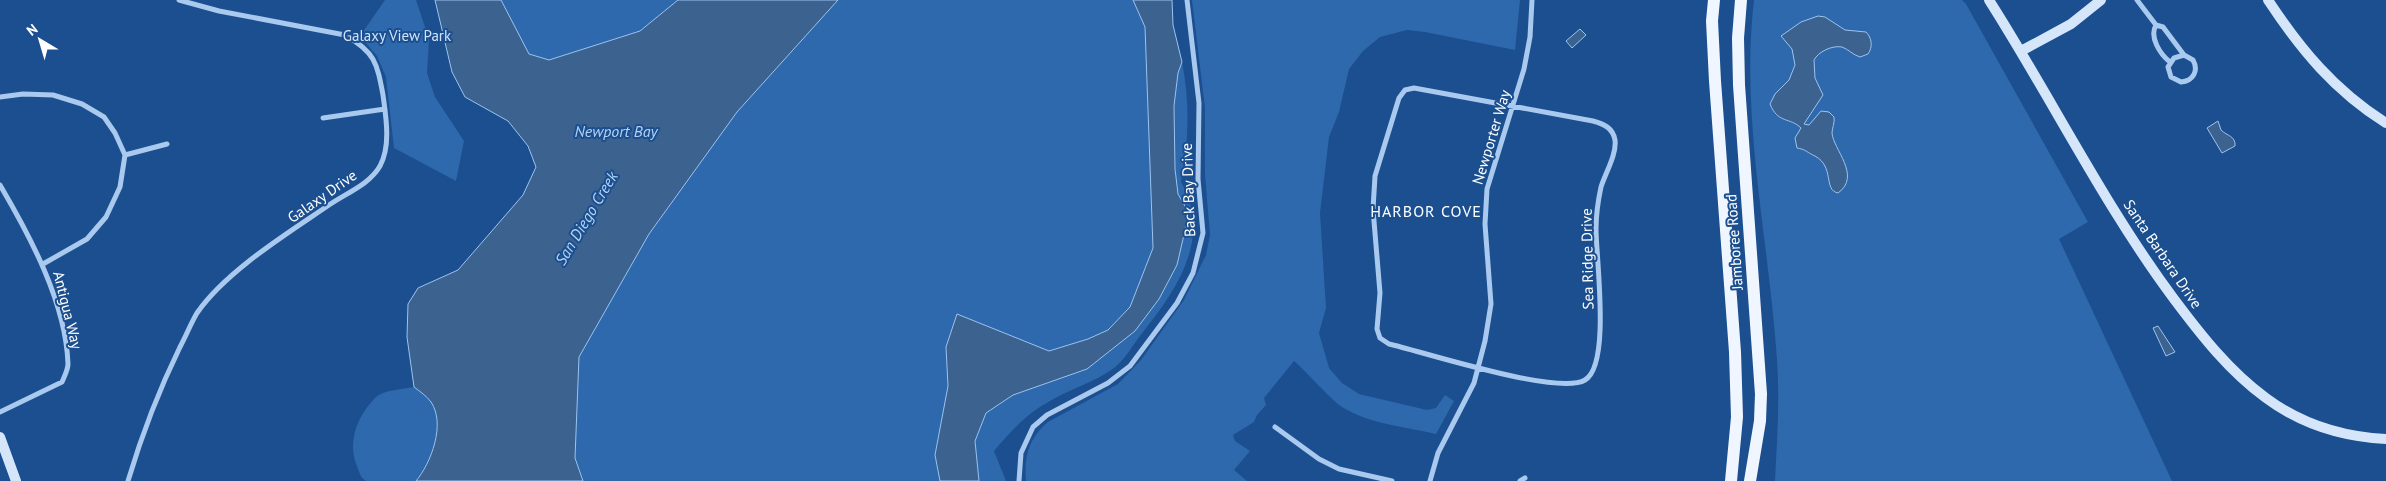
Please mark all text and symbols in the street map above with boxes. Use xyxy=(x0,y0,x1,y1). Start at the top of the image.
north arrow xyxy=(15,15,65,65)
text: N xyxy=(23,20,41,40)
park label: Galaxy View Park xyxy=(343,26,452,45)
street label: Newporter Way xyxy=(1468,87,1514,187)
water label: Newport Bay xyxy=(575,121,658,141)
street label: Back Bay Drive xyxy=(1177,143,1199,237)
street label: Galaxy Drive xyxy=(284,165,360,227)
water label: San Diego Creek xyxy=(550,167,622,268)
street label: Jamboree Road xyxy=(1721,193,1747,292)
street label: Santa Barbara Drive xyxy=(2120,196,2206,312)
district label: HARBOR COVE xyxy=(1370,201,1482,221)
street label: Sea Ridge Drive xyxy=(1577,208,1597,310)
street label: Antigua Way xyxy=(49,269,87,351)

